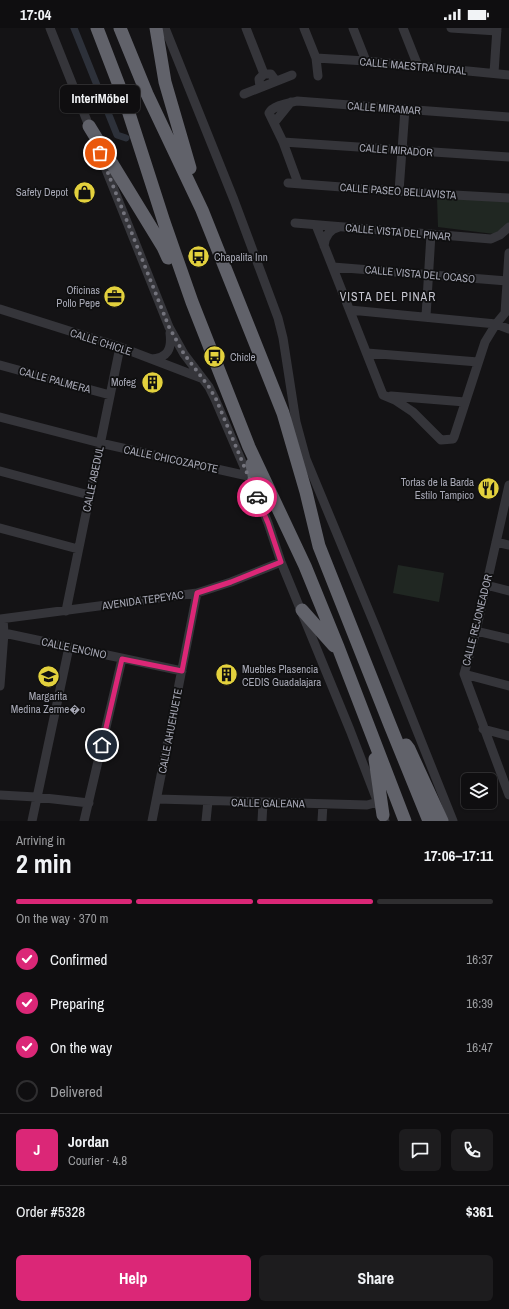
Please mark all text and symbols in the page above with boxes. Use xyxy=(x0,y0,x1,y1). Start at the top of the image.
text: 17:04 xyxy=(20,4,51,25)
street label: CALLE MAESTRA RURAL xyxy=(359,54,467,78)
callout: InteriMöbel xyxy=(60,85,140,113)
text: InteriMöbel xyxy=(72,90,128,107)
street label: CALLE MIRAMAR xyxy=(347,98,422,118)
pin xyxy=(83,136,117,170)
street label: CALLE MIRADOR xyxy=(359,140,434,160)
icon: bag xyxy=(89,142,111,164)
shop icon: Safety Depot xyxy=(71,179,97,205)
street label: CALLE PASEO BELLAVISTA xyxy=(339,180,458,202)
place label: Safety Depot xyxy=(16,185,68,199)
street label: CALLE VISTA DEL PINAR xyxy=(345,220,452,244)
bus stop icon: Chapalita Inn xyxy=(185,244,211,270)
place label: Chapalita Inn xyxy=(214,250,268,264)
street label: CALLE VISTA DEL OCASO xyxy=(364,262,476,286)
place label: Oficinas Pollo Pepe xyxy=(56,283,100,310)
office icon: Oficinas Pollo Pepe xyxy=(102,283,128,309)
district label: VISTA DEL PINAR xyxy=(340,289,436,305)
street label: CALLE CHICLE xyxy=(68,325,134,359)
bus stop icon: Chicle xyxy=(201,344,227,370)
place label: Chicle xyxy=(230,350,256,364)
street label: CALLE PALMERA xyxy=(18,364,93,397)
building icon: Mofeg xyxy=(139,369,165,395)
place label: Mofeg xyxy=(111,375,136,389)
street label: CALLE CHICOZAPOTE xyxy=(122,442,220,476)
street label: CALLE ABEDUL xyxy=(79,445,107,513)
place label: Tortas de la Barda Estilo Tampico xyxy=(401,475,474,502)
restaurant icon: Tortas de la Barda Estilo Tampico xyxy=(476,475,502,501)
courier xyxy=(237,477,277,517)
icon: car xyxy=(246,486,268,508)
street label: CALLE REJONEADOR xyxy=(459,572,495,667)
street label: AVENIDA TEPEYAC xyxy=(100,587,185,613)
street label: CALLE ENCINO xyxy=(40,634,108,662)
building icon: Muebles Plasencia CEDIS Guadalajara xyxy=(213,662,239,688)
place label: Muebles Plasencia CEDIS Guadalajara xyxy=(242,662,321,689)
school or university icon: Margarita Medina Zerme�o xyxy=(35,663,61,689)
street label: CALLE AHUEHUETE xyxy=(155,687,185,775)
place label: Margarita Medina Zerme�o xyxy=(11,689,85,716)
pin xyxy=(85,728,119,762)
icon: home xyxy=(91,734,113,756)
map controls xyxy=(461,773,497,809)
button: layers xyxy=(461,773,497,809)
street label: CALLE GALEANA xyxy=(231,795,306,811)
text: Arriving in xyxy=(16,832,65,849)
text: 17:06–17:11 xyxy=(424,845,493,866)
text: 2 min xyxy=(16,846,72,881)
text: On the way · 370 m xyxy=(16,910,108,927)
icon: check xyxy=(16,948,38,970)
text: Confirmed xyxy=(50,949,107,970)
text: 16:37 xyxy=(466,951,493,968)
icon: check xyxy=(16,992,38,1014)
text: Preparing xyxy=(50,993,104,1014)
text: 16:39 xyxy=(466,995,493,1012)
icon: check xyxy=(16,1036,38,1058)
text: On the way xyxy=(50,1037,112,1058)
text: 16:47 xyxy=(466,1039,493,1056)
text: Delivered xyxy=(50,1081,103,1102)
button: chat xyxy=(399,1129,441,1171)
button: phone xyxy=(451,1129,493,1171)
text: Jordan xyxy=(68,1131,109,1152)
text: J xyxy=(34,1139,40,1160)
text: Courier · 4.8 xyxy=(68,1152,127,1169)
text: Order #5328 xyxy=(16,1201,85,1222)
text: $361 xyxy=(466,1201,493,1222)
button: Help xyxy=(16,1255,251,1301)
button: Share xyxy=(259,1255,493,1301)

